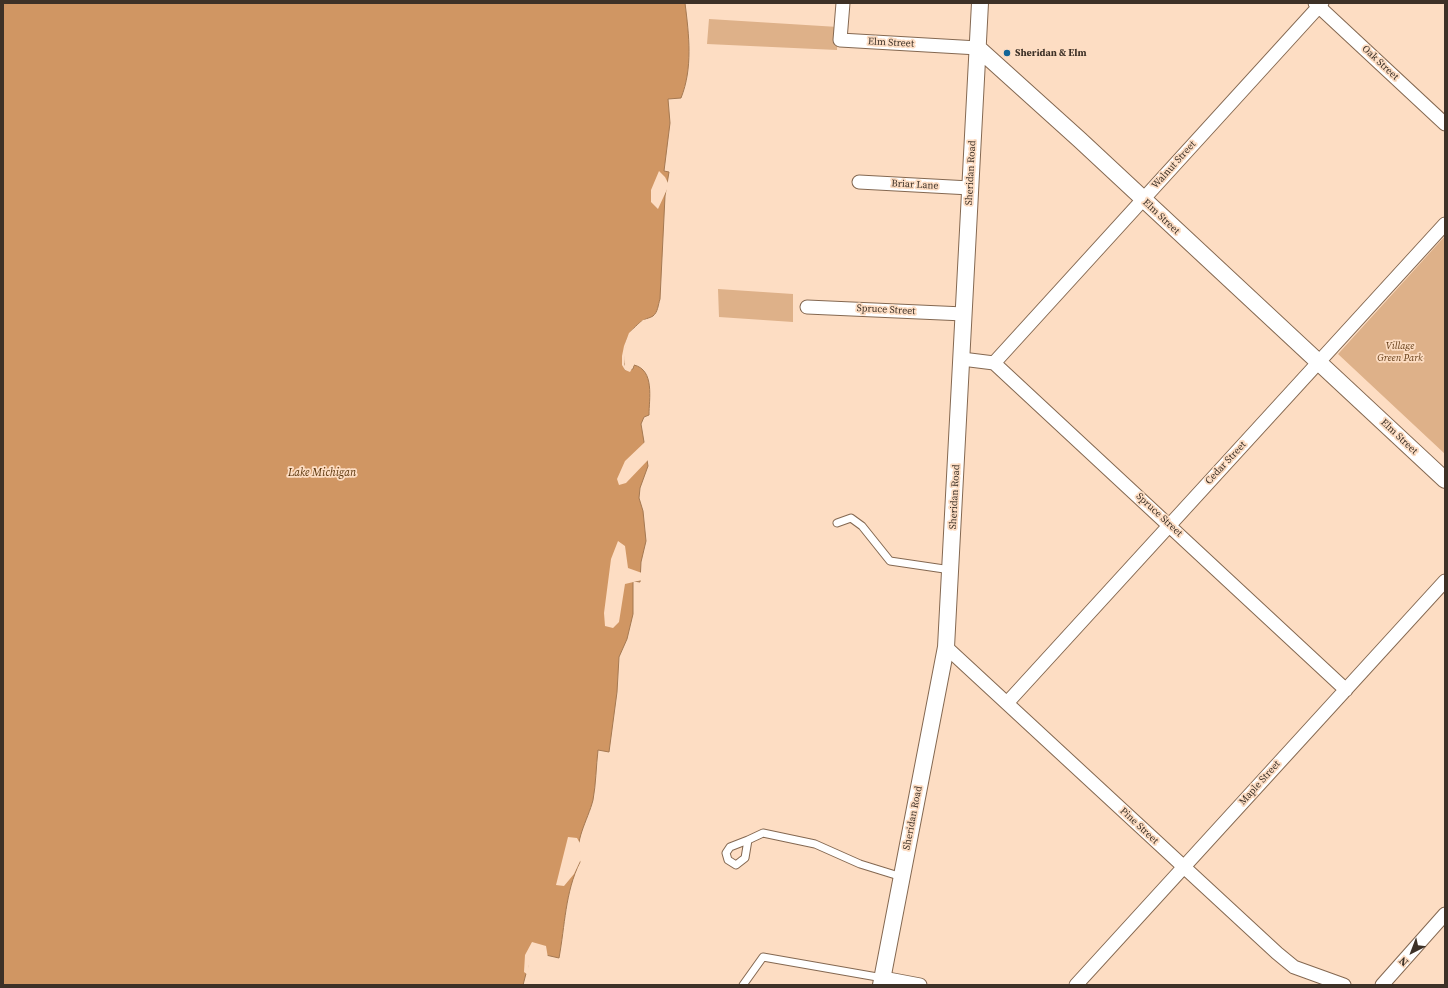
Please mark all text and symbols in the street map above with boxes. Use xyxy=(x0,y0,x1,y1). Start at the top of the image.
street label: Elm Street xyxy=(868,36,914,50)
street label: Oak Street xyxy=(1359,43,1401,83)
place label: Sheridan & Elm xyxy=(1015,47,1087,59)
marker: Sheridan & Elm xyxy=(1002,48,1012,58)
street label: Walnut Street xyxy=(1149,139,1199,191)
street label: Sheridan Road xyxy=(963,140,979,206)
street label: Briar Lane xyxy=(891,178,939,192)
street label: Elm Street xyxy=(1140,197,1182,237)
street label: Spruce Street xyxy=(856,302,916,318)
park label: Village Green Park xyxy=(1377,340,1423,364)
street label: Elm Street xyxy=(1378,417,1420,457)
street label: Cedar Street xyxy=(1203,439,1249,487)
street label: Sheridan Road xyxy=(947,464,963,530)
water label: Lake Michigan xyxy=(288,466,356,480)
street label: Spruce Street xyxy=(1133,491,1185,539)
street label: Maple Street xyxy=(1237,758,1283,808)
street label: Sheridan Road xyxy=(901,785,925,851)
street label: Pine Street xyxy=(1117,805,1161,847)
north arrow xyxy=(1392,932,1432,972)
text: N xyxy=(1396,953,1412,970)

